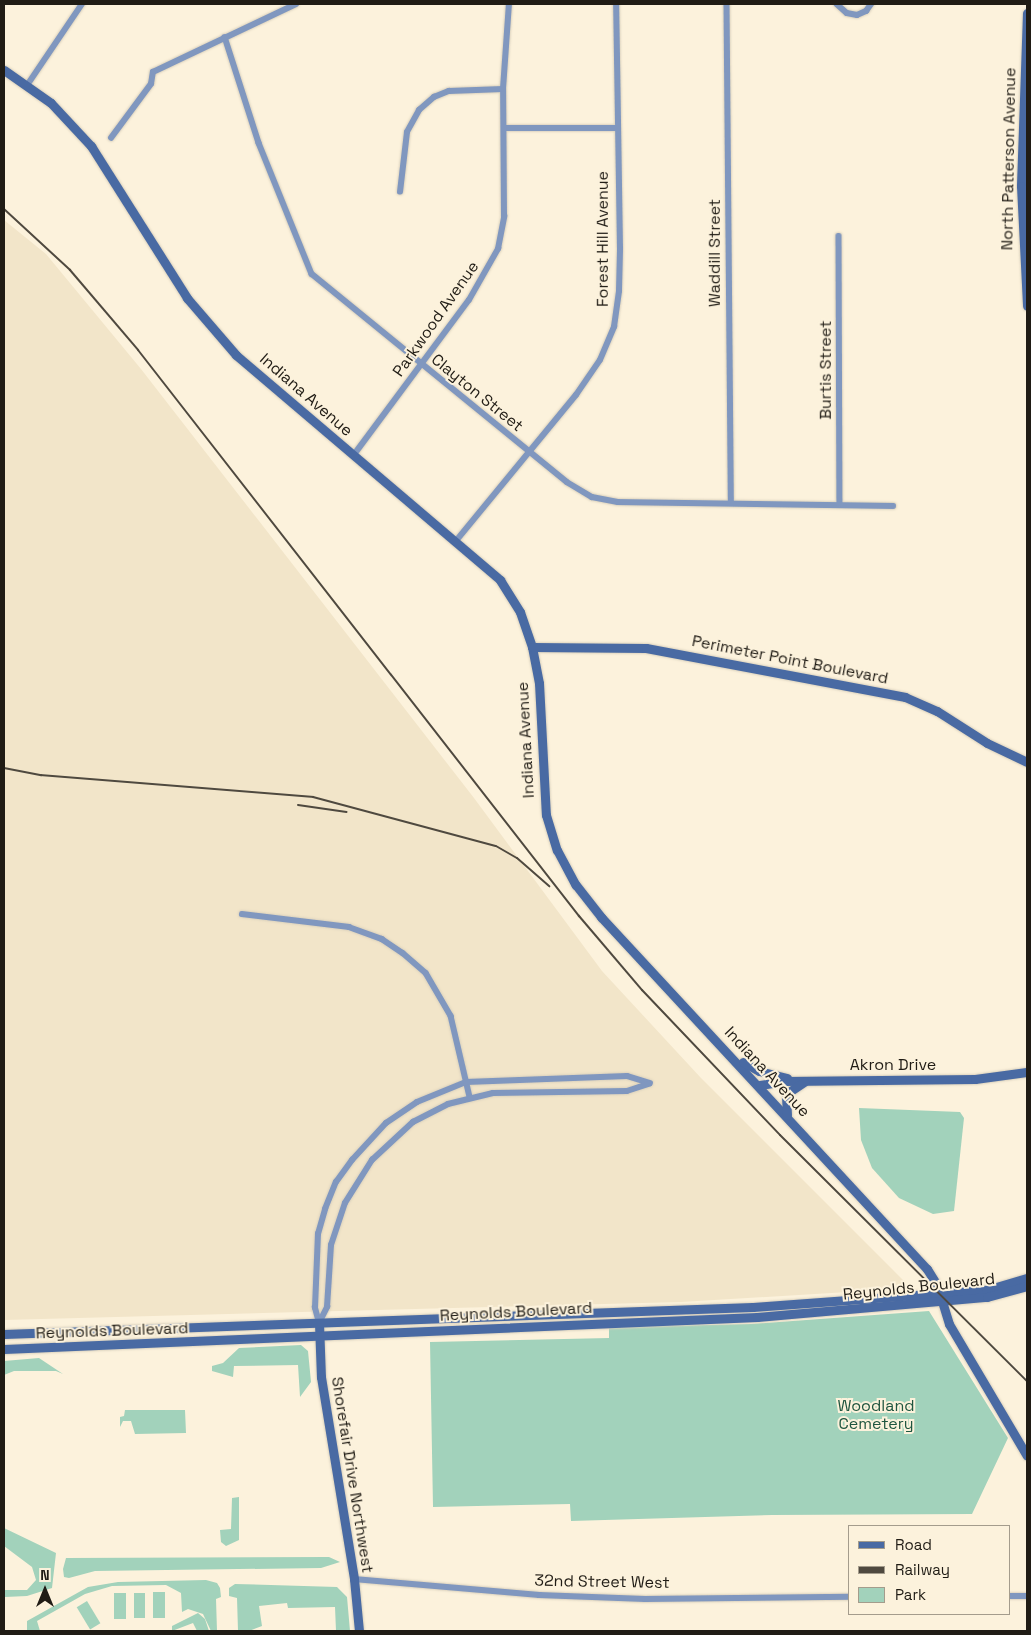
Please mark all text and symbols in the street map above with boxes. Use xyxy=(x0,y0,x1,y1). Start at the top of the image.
street label: North Patterson Avenue xyxy=(998,67,1020,251)
street label: Forest Hill Avenue xyxy=(593,171,613,307)
street label: Waddill Street xyxy=(705,199,725,307)
street label: Parkwood Avenue xyxy=(389,258,483,380)
street label: Burtis Street xyxy=(816,320,836,420)
street label: Indiana Avenue xyxy=(256,349,356,441)
street label: Clayton Street xyxy=(427,350,527,436)
street label: Perimeter Point Boulevard xyxy=(690,632,890,688)
street label: Indiana Avenue xyxy=(513,681,539,799)
street label: Indiana Avenue xyxy=(720,1023,814,1121)
street label: Akron Drive xyxy=(850,1055,936,1075)
street label: Reynolds Boulevard xyxy=(842,1269,996,1305)
street label: Reynolds Boulevard xyxy=(439,1298,593,1326)
street label: Reynolds Boulevard xyxy=(35,1319,189,1343)
street label: Shorefair Drive Northwest xyxy=(327,1376,377,1574)
park label: Woodland Cemetery xyxy=(837,1396,915,1434)
legend xyxy=(848,1525,1011,1615)
text: Road xyxy=(895,1535,932,1554)
text: Railway xyxy=(895,1560,950,1579)
north arrow xyxy=(20,1565,70,1615)
text: N xyxy=(40,1566,50,1584)
street label: 32nd Street West xyxy=(534,1571,670,1593)
text: Park xyxy=(895,1585,926,1604)

